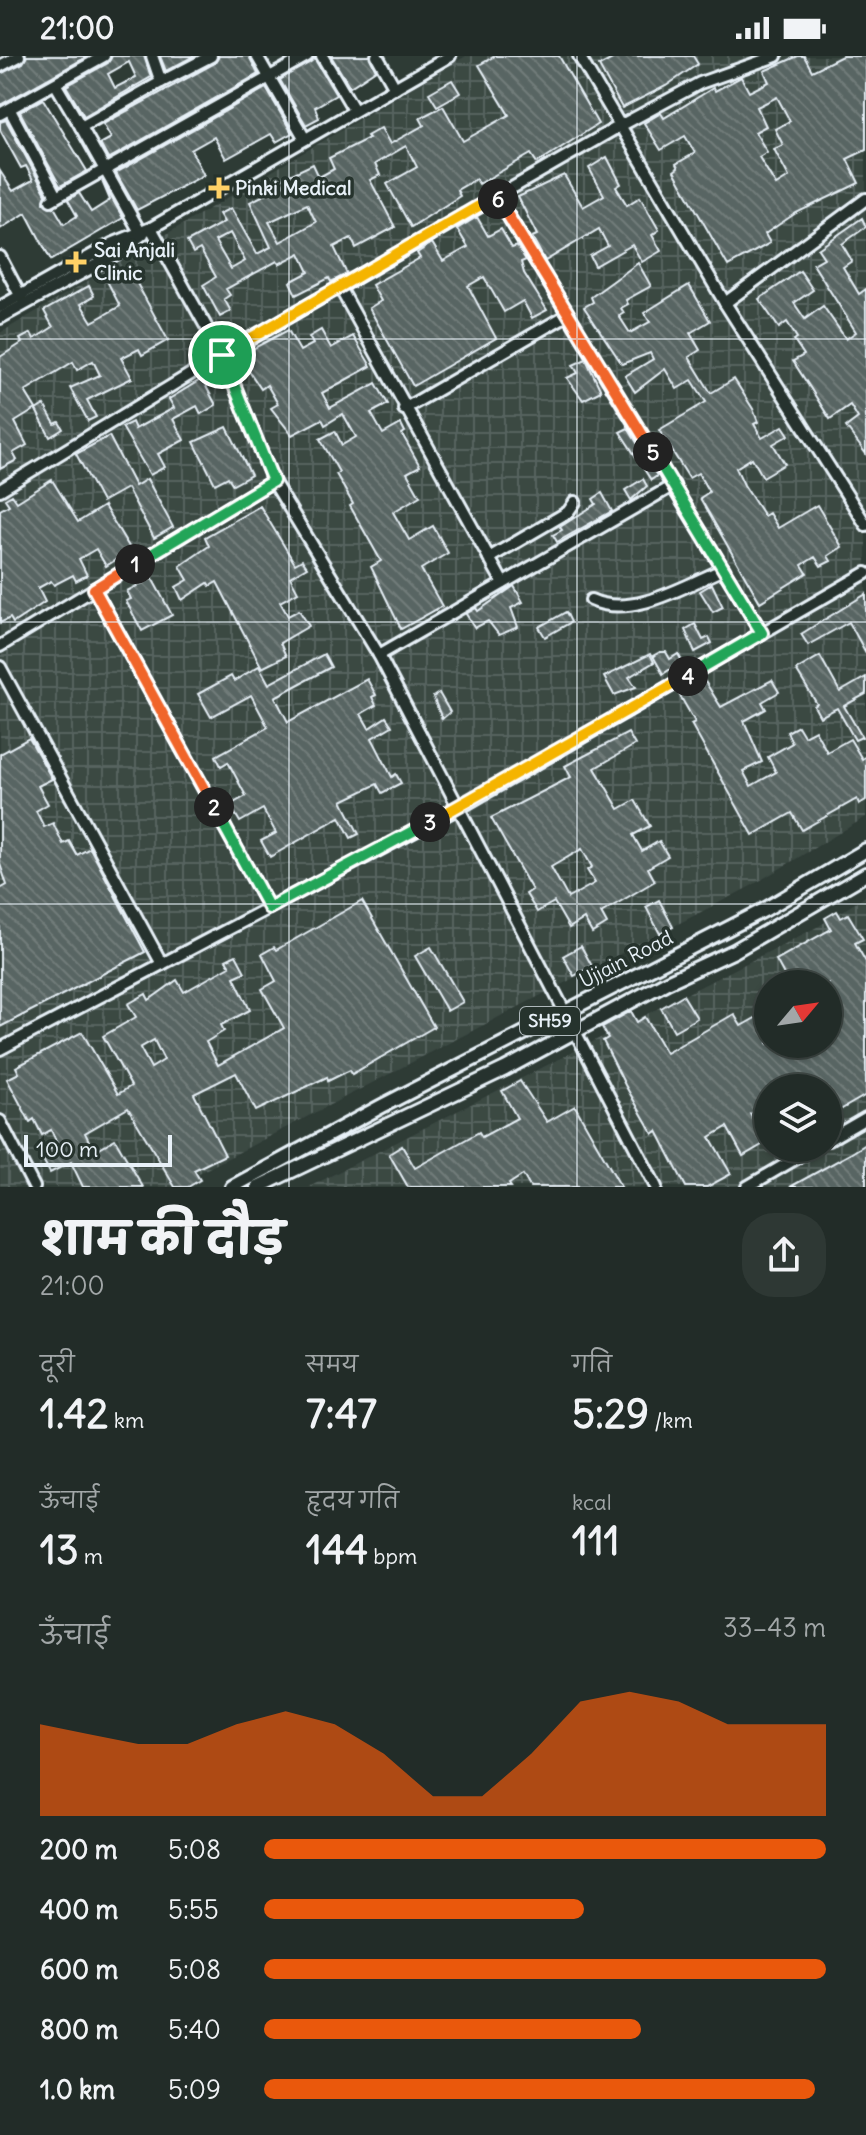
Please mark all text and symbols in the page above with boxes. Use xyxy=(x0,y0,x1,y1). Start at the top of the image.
text: 21:00 xyxy=(40,9,115,47)
place label: Pinki Medical xyxy=(235,175,352,200)
marker: Pinki Medical xyxy=(210,179,228,197)
pin: 6 xyxy=(478,179,518,219)
text: 6 xyxy=(492,185,504,213)
place label: Sai Anjali Clinic xyxy=(94,237,175,285)
marker: Sai Anjali Clinic xyxy=(65,251,87,273)
pin xyxy=(188,321,256,389)
icon: arrive xyxy=(200,333,244,377)
pin: 5 xyxy=(633,432,673,472)
text: 5 xyxy=(647,438,659,466)
pin: 1 xyxy=(115,544,155,584)
text: 1 xyxy=(131,550,139,578)
pin: 4 xyxy=(668,656,708,696)
text: 4 xyxy=(682,662,694,690)
pin: 2 xyxy=(194,787,234,827)
text: 2 xyxy=(208,793,220,821)
pin: 3 xyxy=(410,802,450,842)
text: 3 xyxy=(424,808,436,836)
street label: Ujjain Road xyxy=(575,924,677,993)
north arrow xyxy=(754,970,842,1058)
map controls xyxy=(754,970,842,1162)
road number: SH59 xyxy=(520,1007,580,1035)
button: layers xyxy=(754,1074,842,1162)
scale bar xyxy=(24,1131,172,1167)
text: 100 m xyxy=(36,1135,98,1163)
text: शाम की दौड़ xyxy=(40,1211,285,1266)
button: share xyxy=(742,1213,826,1297)
text: 21:00 xyxy=(40,1269,105,1302)
text: दूरी xyxy=(40,1350,75,1378)
text: समय xyxy=(306,1350,358,1378)
text: गति xyxy=(572,1350,612,1378)
text: 1.42 xyxy=(40,1389,108,1439)
text: 7:47 xyxy=(306,1389,377,1439)
text: 5:29 xyxy=(572,1389,649,1439)
text: km xyxy=(108,1406,144,1434)
text: /km xyxy=(649,1406,693,1434)
text: ऊँचाई xyxy=(40,1486,99,1514)
text: हृदय गति xyxy=(306,1486,399,1514)
text: kcal xyxy=(572,1488,612,1516)
text: 111 xyxy=(572,1516,620,1566)
text: 13 xyxy=(40,1525,79,1575)
text: 144 xyxy=(306,1525,368,1575)
text: m xyxy=(79,1542,103,1570)
text: bpm xyxy=(368,1542,417,1570)
text: 33–43 m xyxy=(723,1611,826,1644)
text: ऊँचाई xyxy=(40,1618,110,1651)
text: 200 m xyxy=(40,1833,117,1866)
text: 5:08 xyxy=(168,1833,221,1866)
text: 400 m xyxy=(40,1893,118,1926)
text: 5:55 xyxy=(168,1893,219,1926)
text: 600 m xyxy=(40,1953,118,1986)
text: 5:08 xyxy=(168,1953,221,1986)
text: 800 m xyxy=(40,2013,118,2046)
text: 5:40 xyxy=(168,2013,221,2046)
text: 1.0 km xyxy=(40,2073,115,2106)
text: 5:09 xyxy=(168,2073,221,2106)

